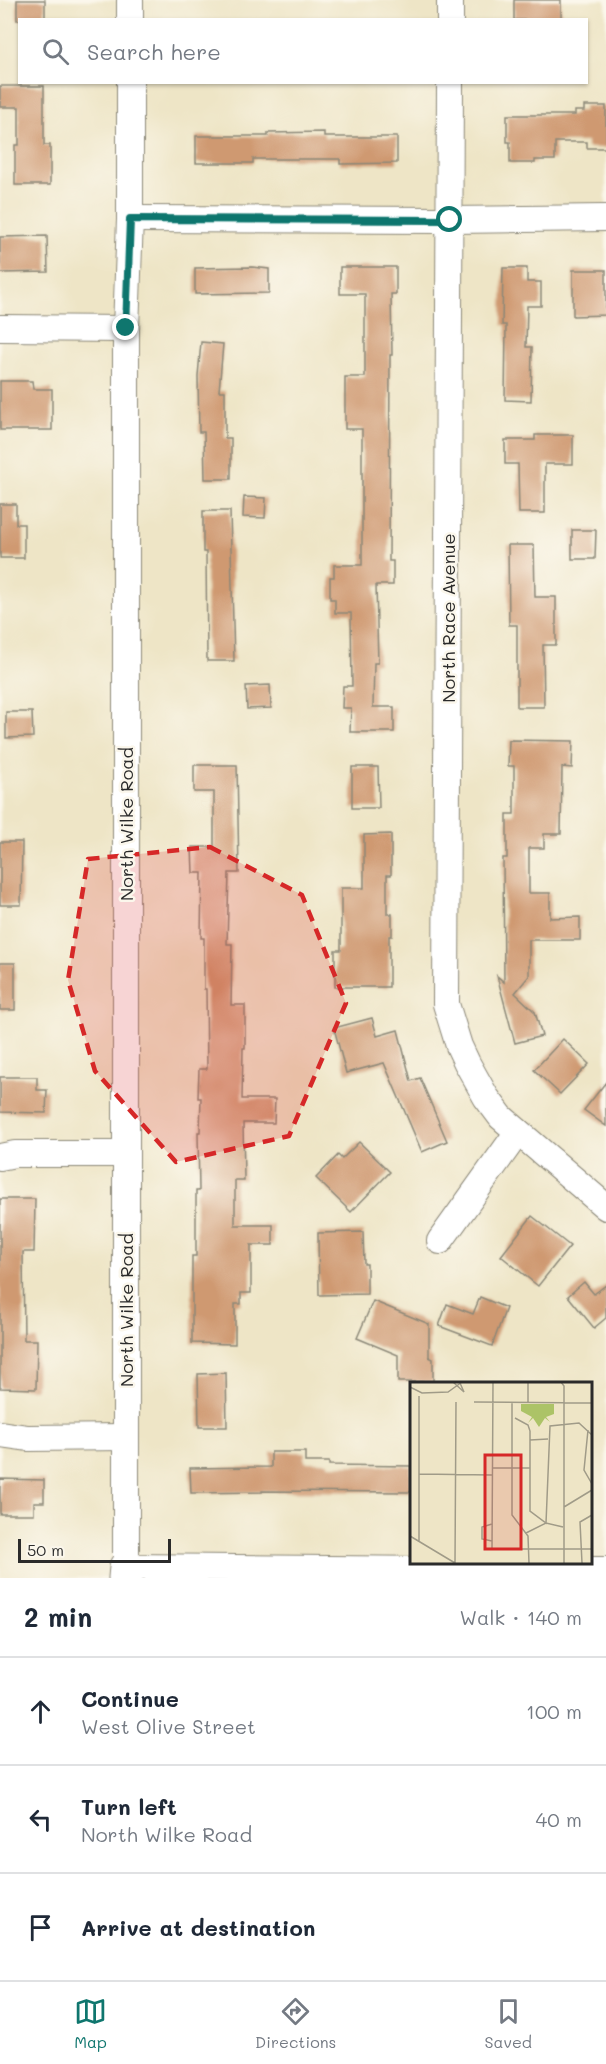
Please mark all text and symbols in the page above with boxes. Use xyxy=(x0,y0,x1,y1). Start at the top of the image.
search box xyxy=(18,18,588,84)
icon: search xyxy=(39,35,72,68)
text: Search here xyxy=(87,37,221,66)
route start xyxy=(436,206,462,232)
route end xyxy=(112,314,138,340)
street label: North Race Avenue xyxy=(436,533,460,703)
street label: North Wilke Road xyxy=(114,747,138,901)
street label: North Wilke Road xyxy=(114,1233,138,1387)
inset map xyxy=(410,1382,591,1563)
scale bar xyxy=(18,1536,171,1564)
text: 50 m xyxy=(27,1539,64,1560)
text: 2 min xyxy=(24,1600,92,1634)
text: Walk · 140 m xyxy=(459,1604,582,1630)
text: Continue xyxy=(81,1684,179,1713)
icon: ahead xyxy=(24,1695,57,1728)
text: 100 m xyxy=(526,1698,582,1724)
text: West Olive Street xyxy=(81,1713,256,1739)
text: Turn left xyxy=(81,1792,177,1821)
icon: left xyxy=(24,1803,57,1836)
text: 40 m xyxy=(536,1806,582,1832)
text: North Wilke Road xyxy=(81,1821,252,1847)
icon: arrive xyxy=(24,1911,57,1944)
text: Arrive at destination xyxy=(81,1913,316,1942)
tab: Map xyxy=(74,1995,107,2052)
tab: Directions xyxy=(255,1995,336,2052)
tab: Saved xyxy=(484,1995,532,2052)

